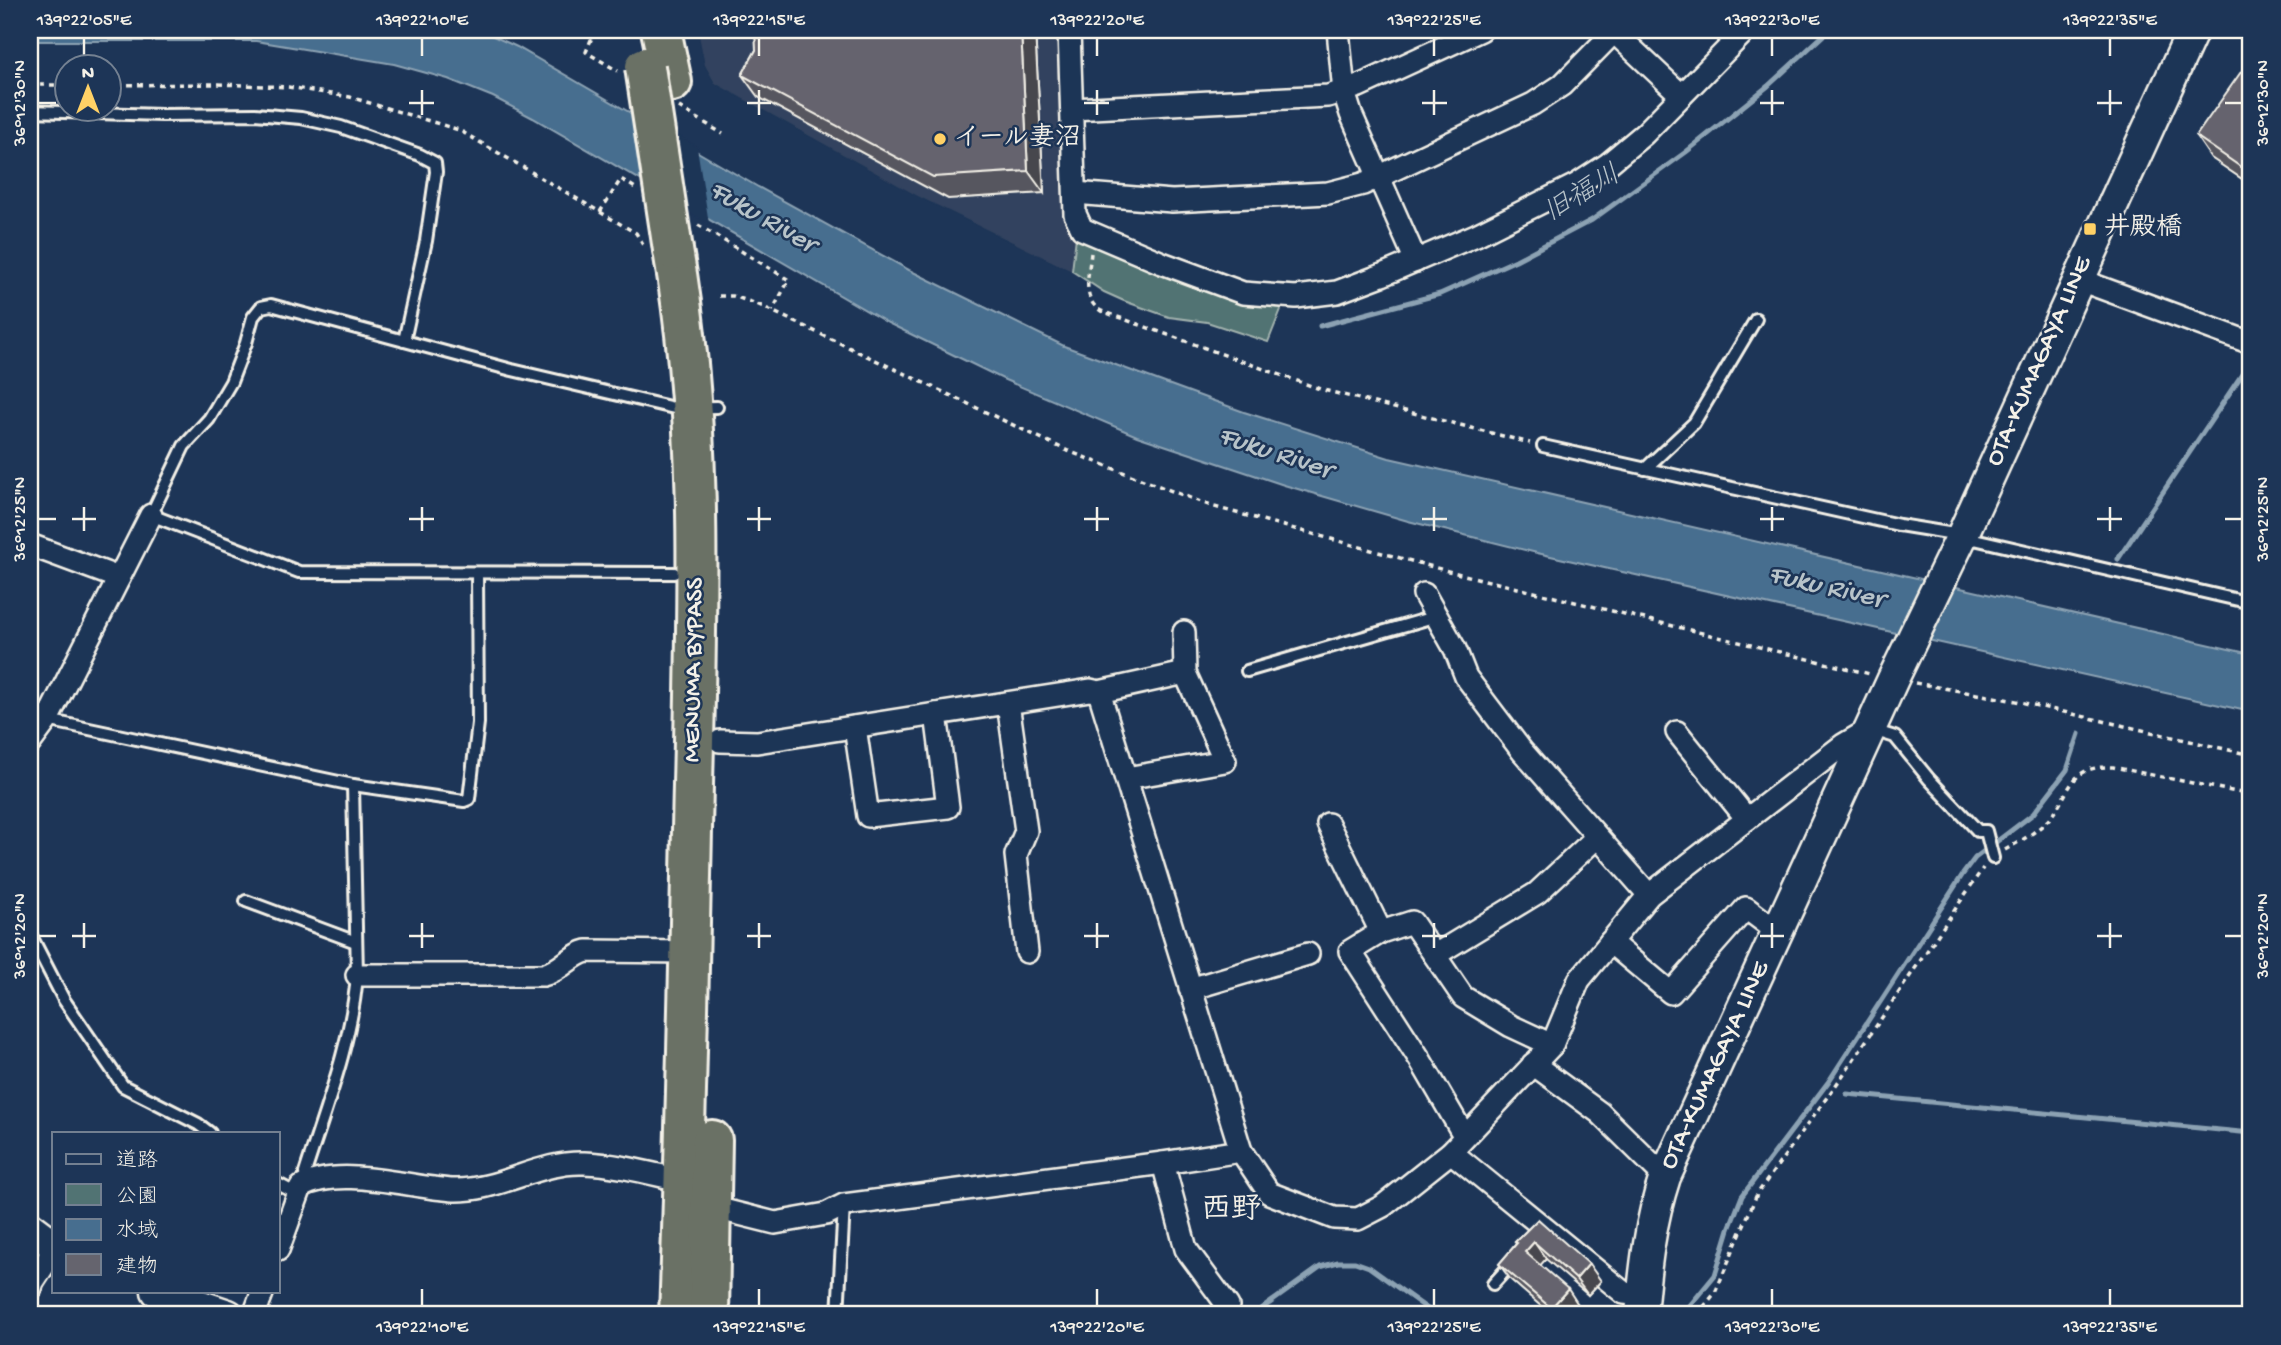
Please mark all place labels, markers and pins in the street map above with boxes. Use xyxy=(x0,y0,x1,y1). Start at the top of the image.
place label: イール妻沼 xyxy=(954,122,1081,155)
marker: イール妻沼 xyxy=(932,131,948,147)
place label: 井殿橋 xyxy=(2104,212,2182,245)
marker: 井殿橋 xyxy=(2082,221,2098,237)

